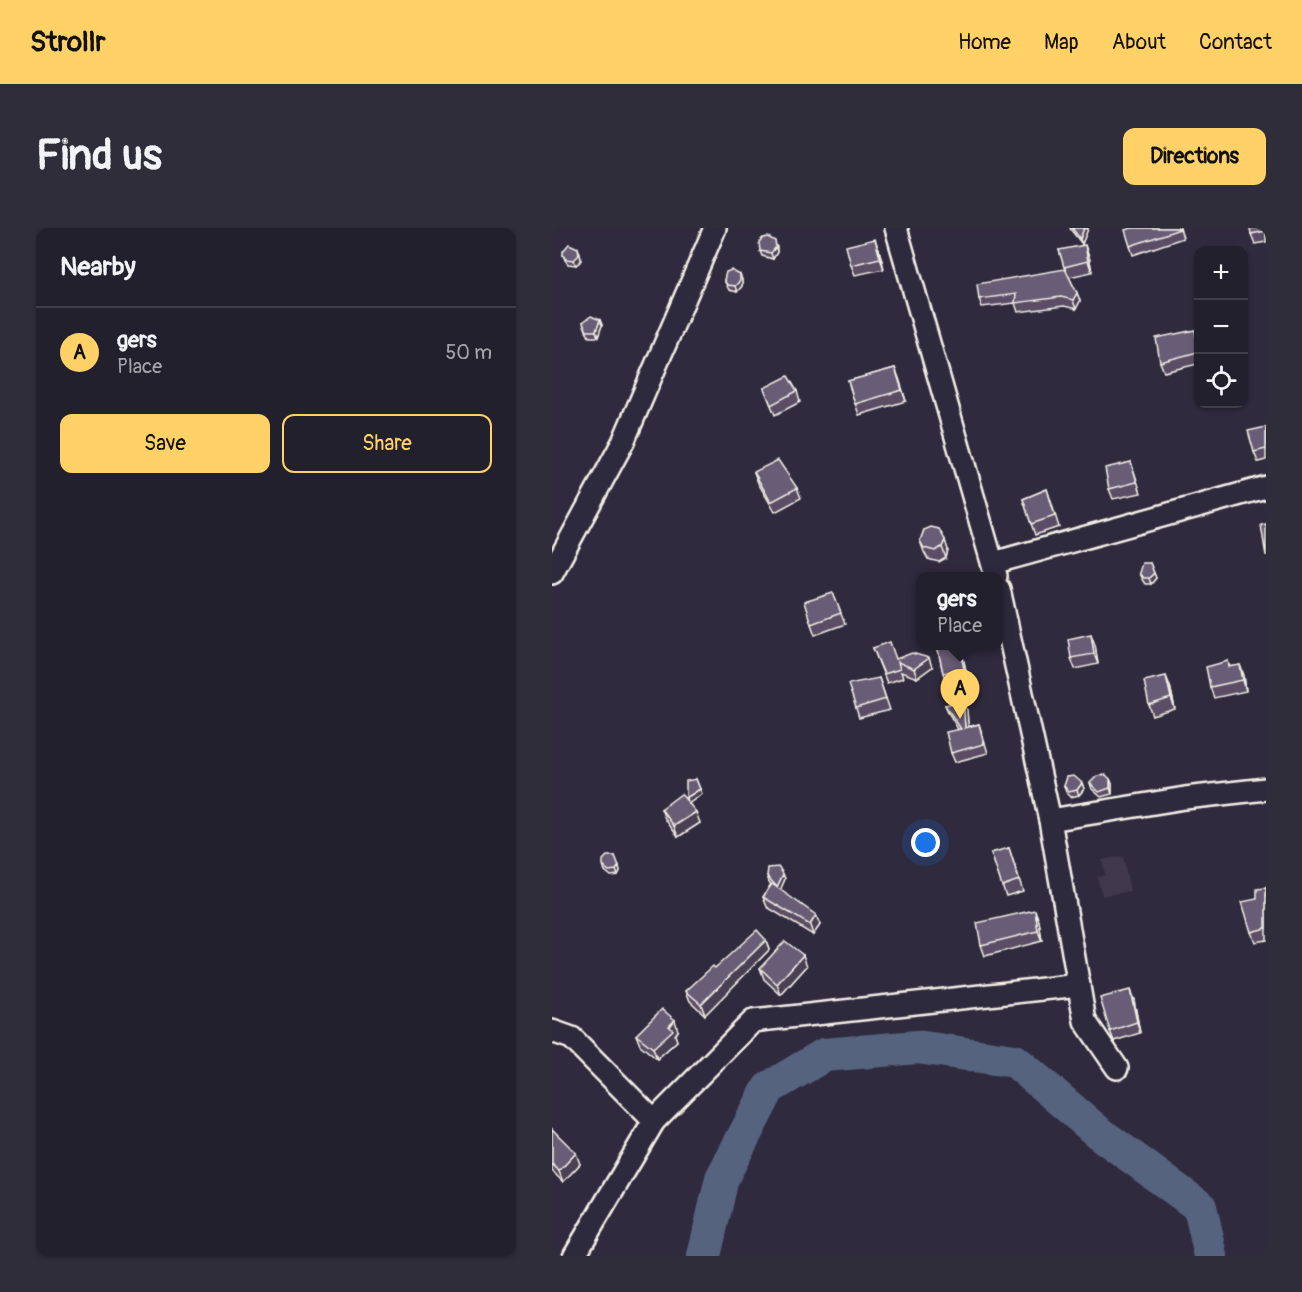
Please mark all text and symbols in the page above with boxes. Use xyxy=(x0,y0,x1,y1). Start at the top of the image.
text: Strollr xyxy=(30,25,105,60)
text: Home xyxy=(958,29,1011,56)
text: Map xyxy=(1044,29,1079,56)
text: About xyxy=(1112,29,1166,56)
text: Contact xyxy=(1199,29,1272,56)
button: Directions xyxy=(1123,128,1266,185)
text: Find us xyxy=(36,130,162,182)
map controls xyxy=(1194,246,1248,408)
button: + xyxy=(1194,246,1248,300)
text: Nearby xyxy=(60,251,136,283)
button: − xyxy=(1194,300,1248,354)
text: gers xyxy=(117,326,157,354)
text: A xyxy=(73,340,86,365)
text: 50 m xyxy=(445,340,492,365)
text: Place xyxy=(117,354,162,379)
button: locate xyxy=(1194,354,1248,408)
button: Save xyxy=(60,414,270,473)
button: Share xyxy=(282,414,492,473)
popup xyxy=(916,572,1003,650)
text: gers xyxy=(937,585,977,613)
text: Place xyxy=(937,613,982,638)
pin: A xyxy=(940,670,980,719)
your location xyxy=(911,828,940,857)

